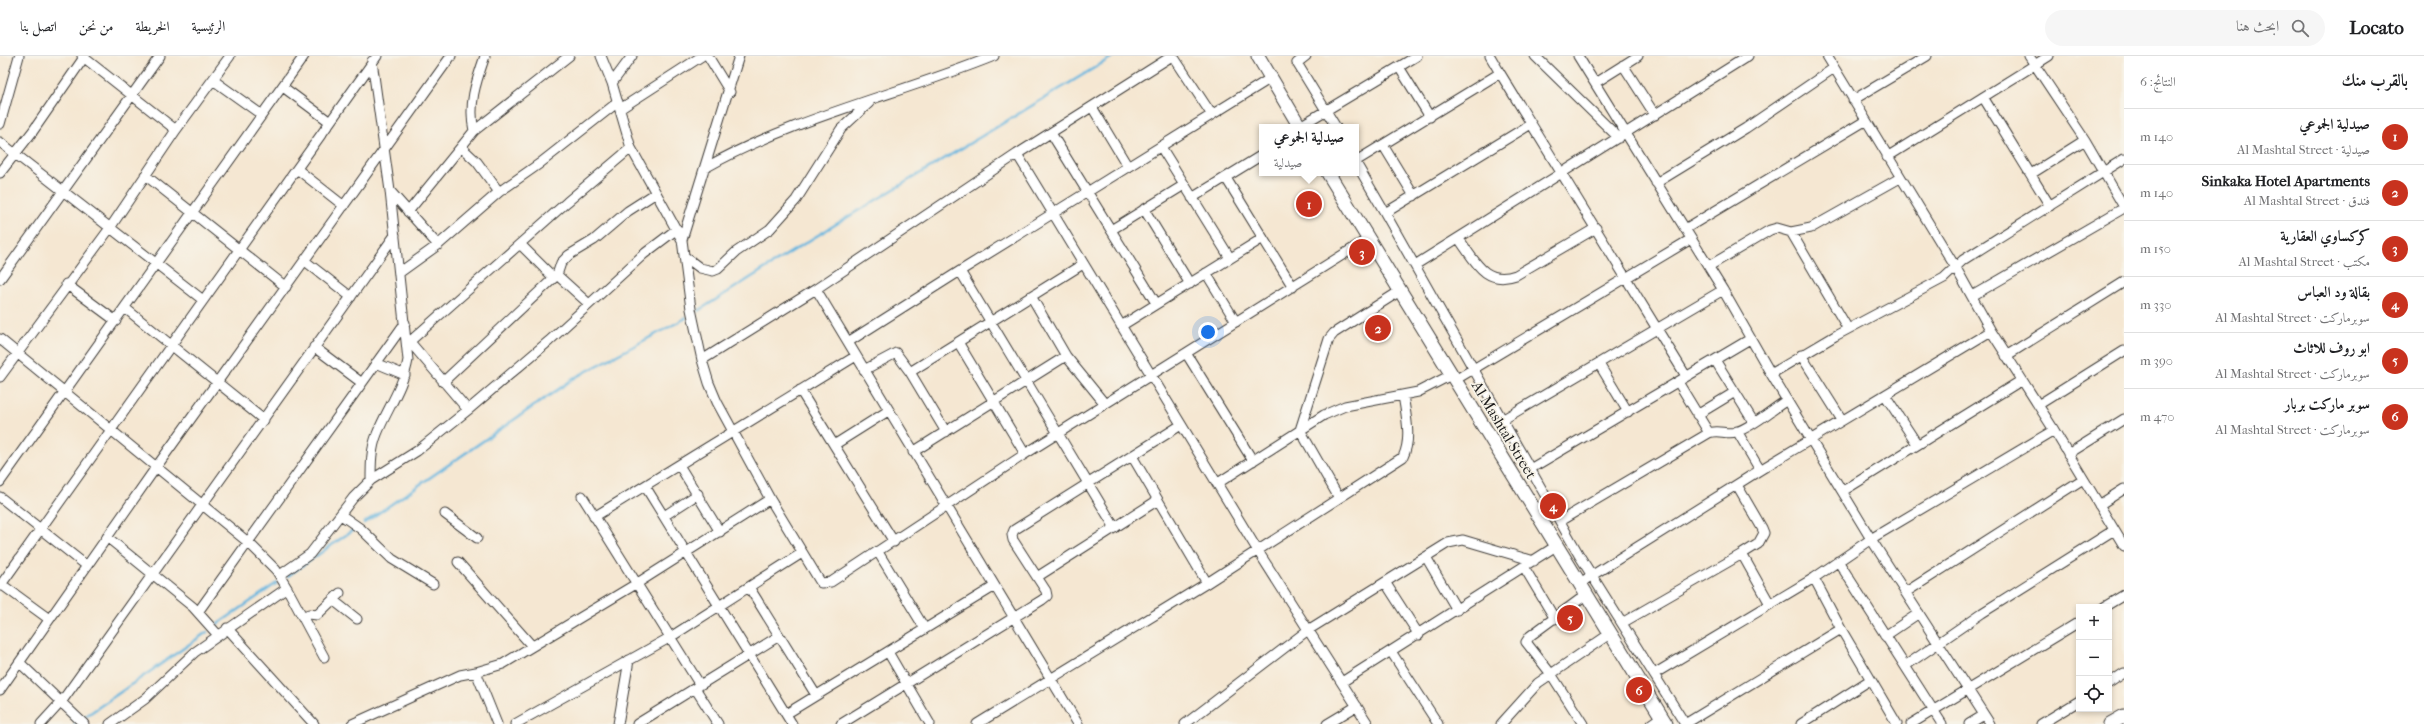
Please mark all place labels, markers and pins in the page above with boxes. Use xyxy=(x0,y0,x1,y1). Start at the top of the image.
pin: 1 xyxy=(1296,189,1322,219)
pin: 3 xyxy=(1349,237,1375,267)
pin: 2 xyxy=(1365,313,1391,343)
pin: 4 xyxy=(1540,491,1566,521)
pin: 5 xyxy=(1557,603,1583,633)
pin: 6 xyxy=(1626,675,1652,705)

